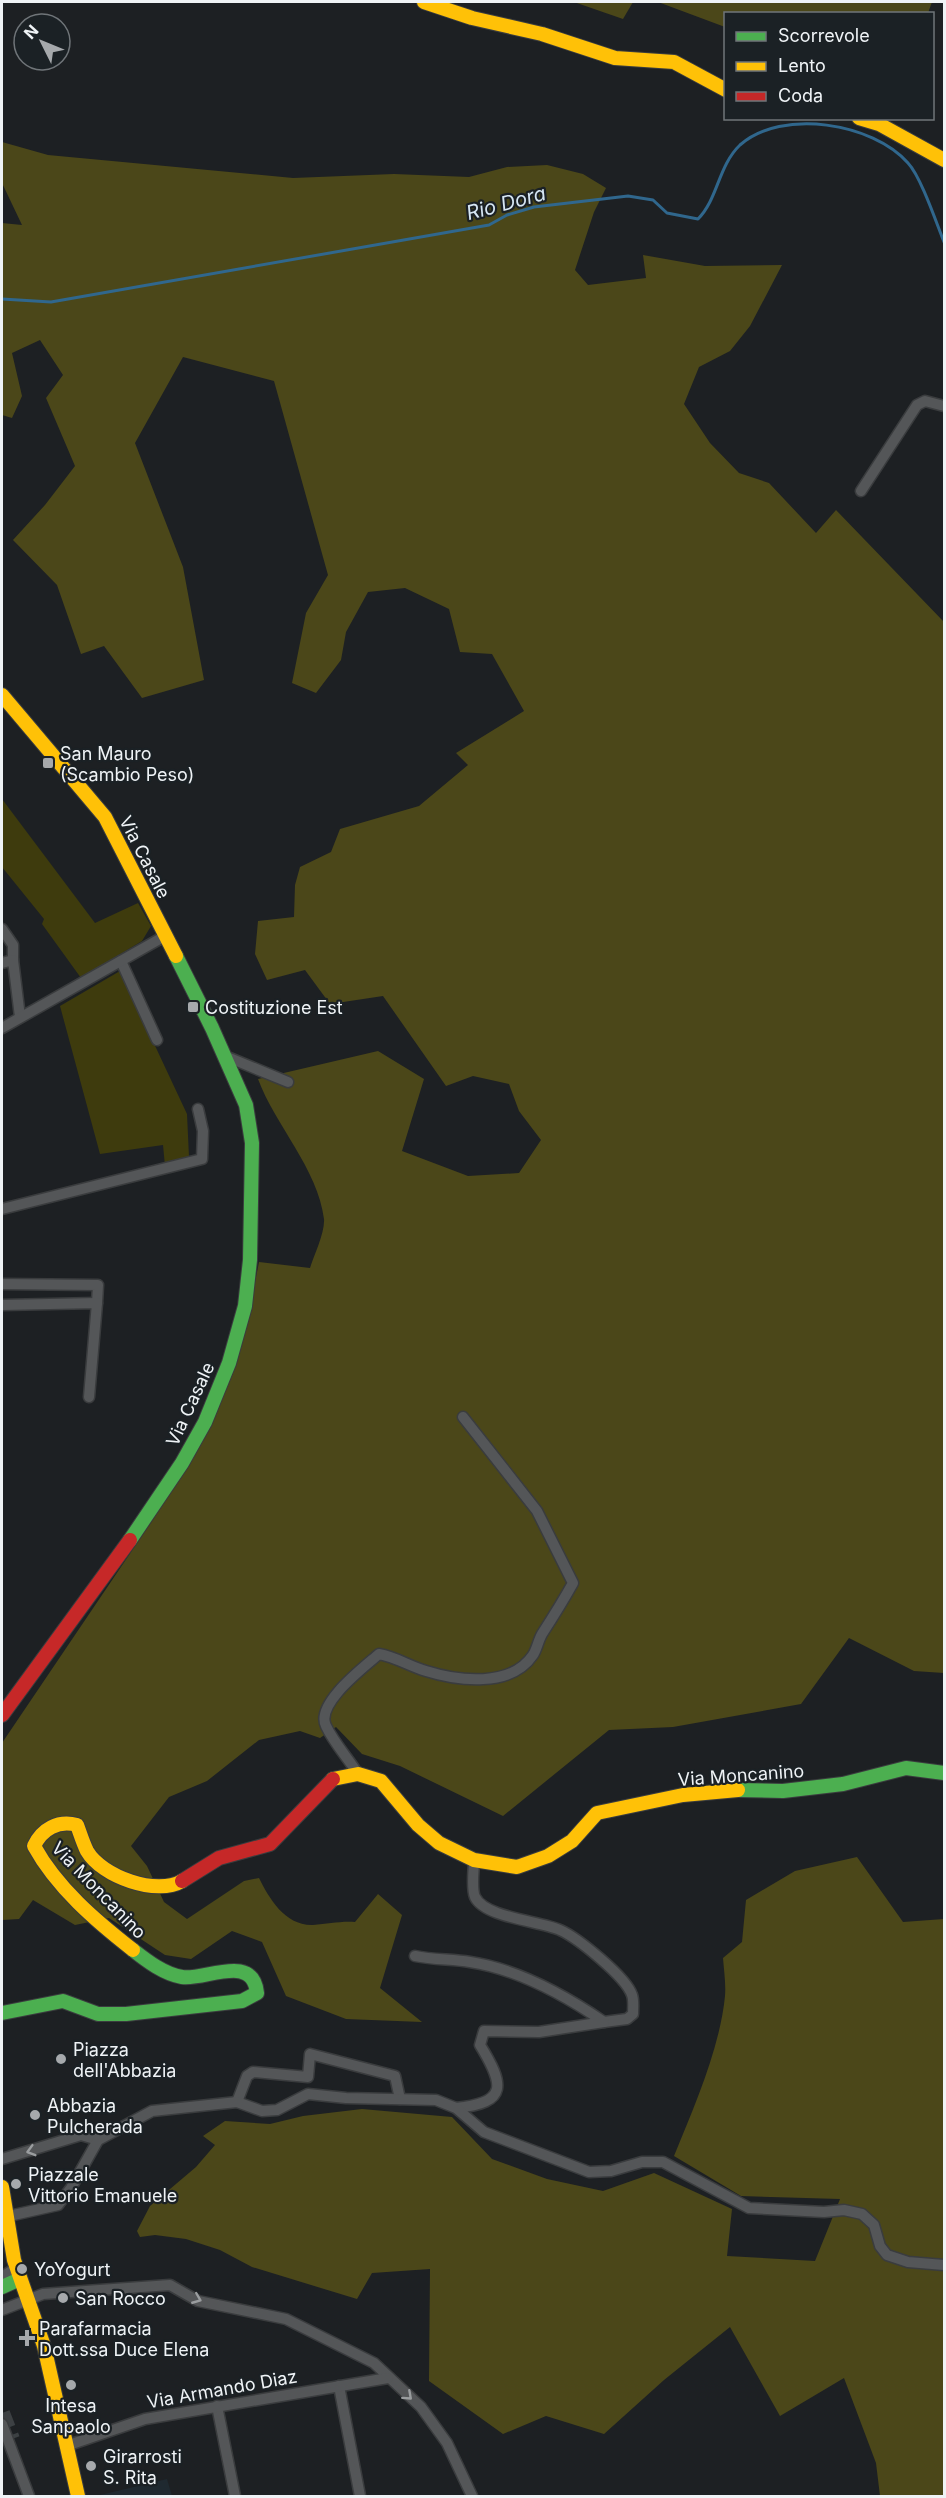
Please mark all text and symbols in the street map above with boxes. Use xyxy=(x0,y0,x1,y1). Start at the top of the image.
north arrow xyxy=(12,12,72,72)
legend xyxy=(724,12,934,120)
text: N xyxy=(20,20,43,43)
text: Scorrevole xyxy=(778,25,870,46)
text: Lento xyxy=(778,55,826,76)
text: Coda xyxy=(778,85,823,106)
water label: Rio Dora xyxy=(464,181,548,225)
place label: San Mauro (Scambio Peso) xyxy=(60,743,194,785)
marker: San Mauro (Scambio Peso) xyxy=(41,756,55,770)
street label: Via Casale xyxy=(115,812,175,902)
place label: Costituzione Est xyxy=(205,997,343,1018)
marker: Costituzione Est xyxy=(186,1000,200,1014)
street label: Via Casale xyxy=(162,1359,218,1449)
street label: Via Moncanino xyxy=(677,1760,805,1790)
street label: Via Moncanino xyxy=(47,1837,151,1943)
place label: Piazza dell'Abbazia xyxy=(73,2039,176,2081)
marker: Piazza dell'Abbazia xyxy=(54,2052,68,2066)
place label: Abbazia Pulcherada xyxy=(47,2095,143,2137)
marker: Abbazia Pulcherada xyxy=(28,2108,42,2122)
one-way arrow xyxy=(26,2144,37,2156)
place label: Piazzale Vittorio Emanuele xyxy=(28,2164,177,2206)
marker: Piazzale Vittorio Emanuele xyxy=(9,2177,23,2191)
place label: YoYogurt xyxy=(34,2259,110,2280)
marker: YoYogurt xyxy=(15,2262,29,2276)
place label: San Rocco xyxy=(75,2288,166,2309)
marker: San Rocco xyxy=(56,2291,70,2305)
one-way arrow xyxy=(191,2292,202,2304)
place label: Parafarmacia Dott.ssa Duce Elena xyxy=(39,2318,209,2360)
marker: Parafarmacia Dott.ssa Duce Elena xyxy=(20,2331,34,2345)
street label: Via Armando Diaz xyxy=(145,2365,299,2413)
marker: Intesa Sanpaolo xyxy=(64,2378,78,2392)
one-way arrow xyxy=(401,2389,412,2400)
place label: Intesa Sanpaolo xyxy=(31,2395,111,2437)
place label: Girarrosti S. Rita xyxy=(103,2446,182,2488)
marker: Girarrosti S. Rita xyxy=(84,2459,98,2473)

